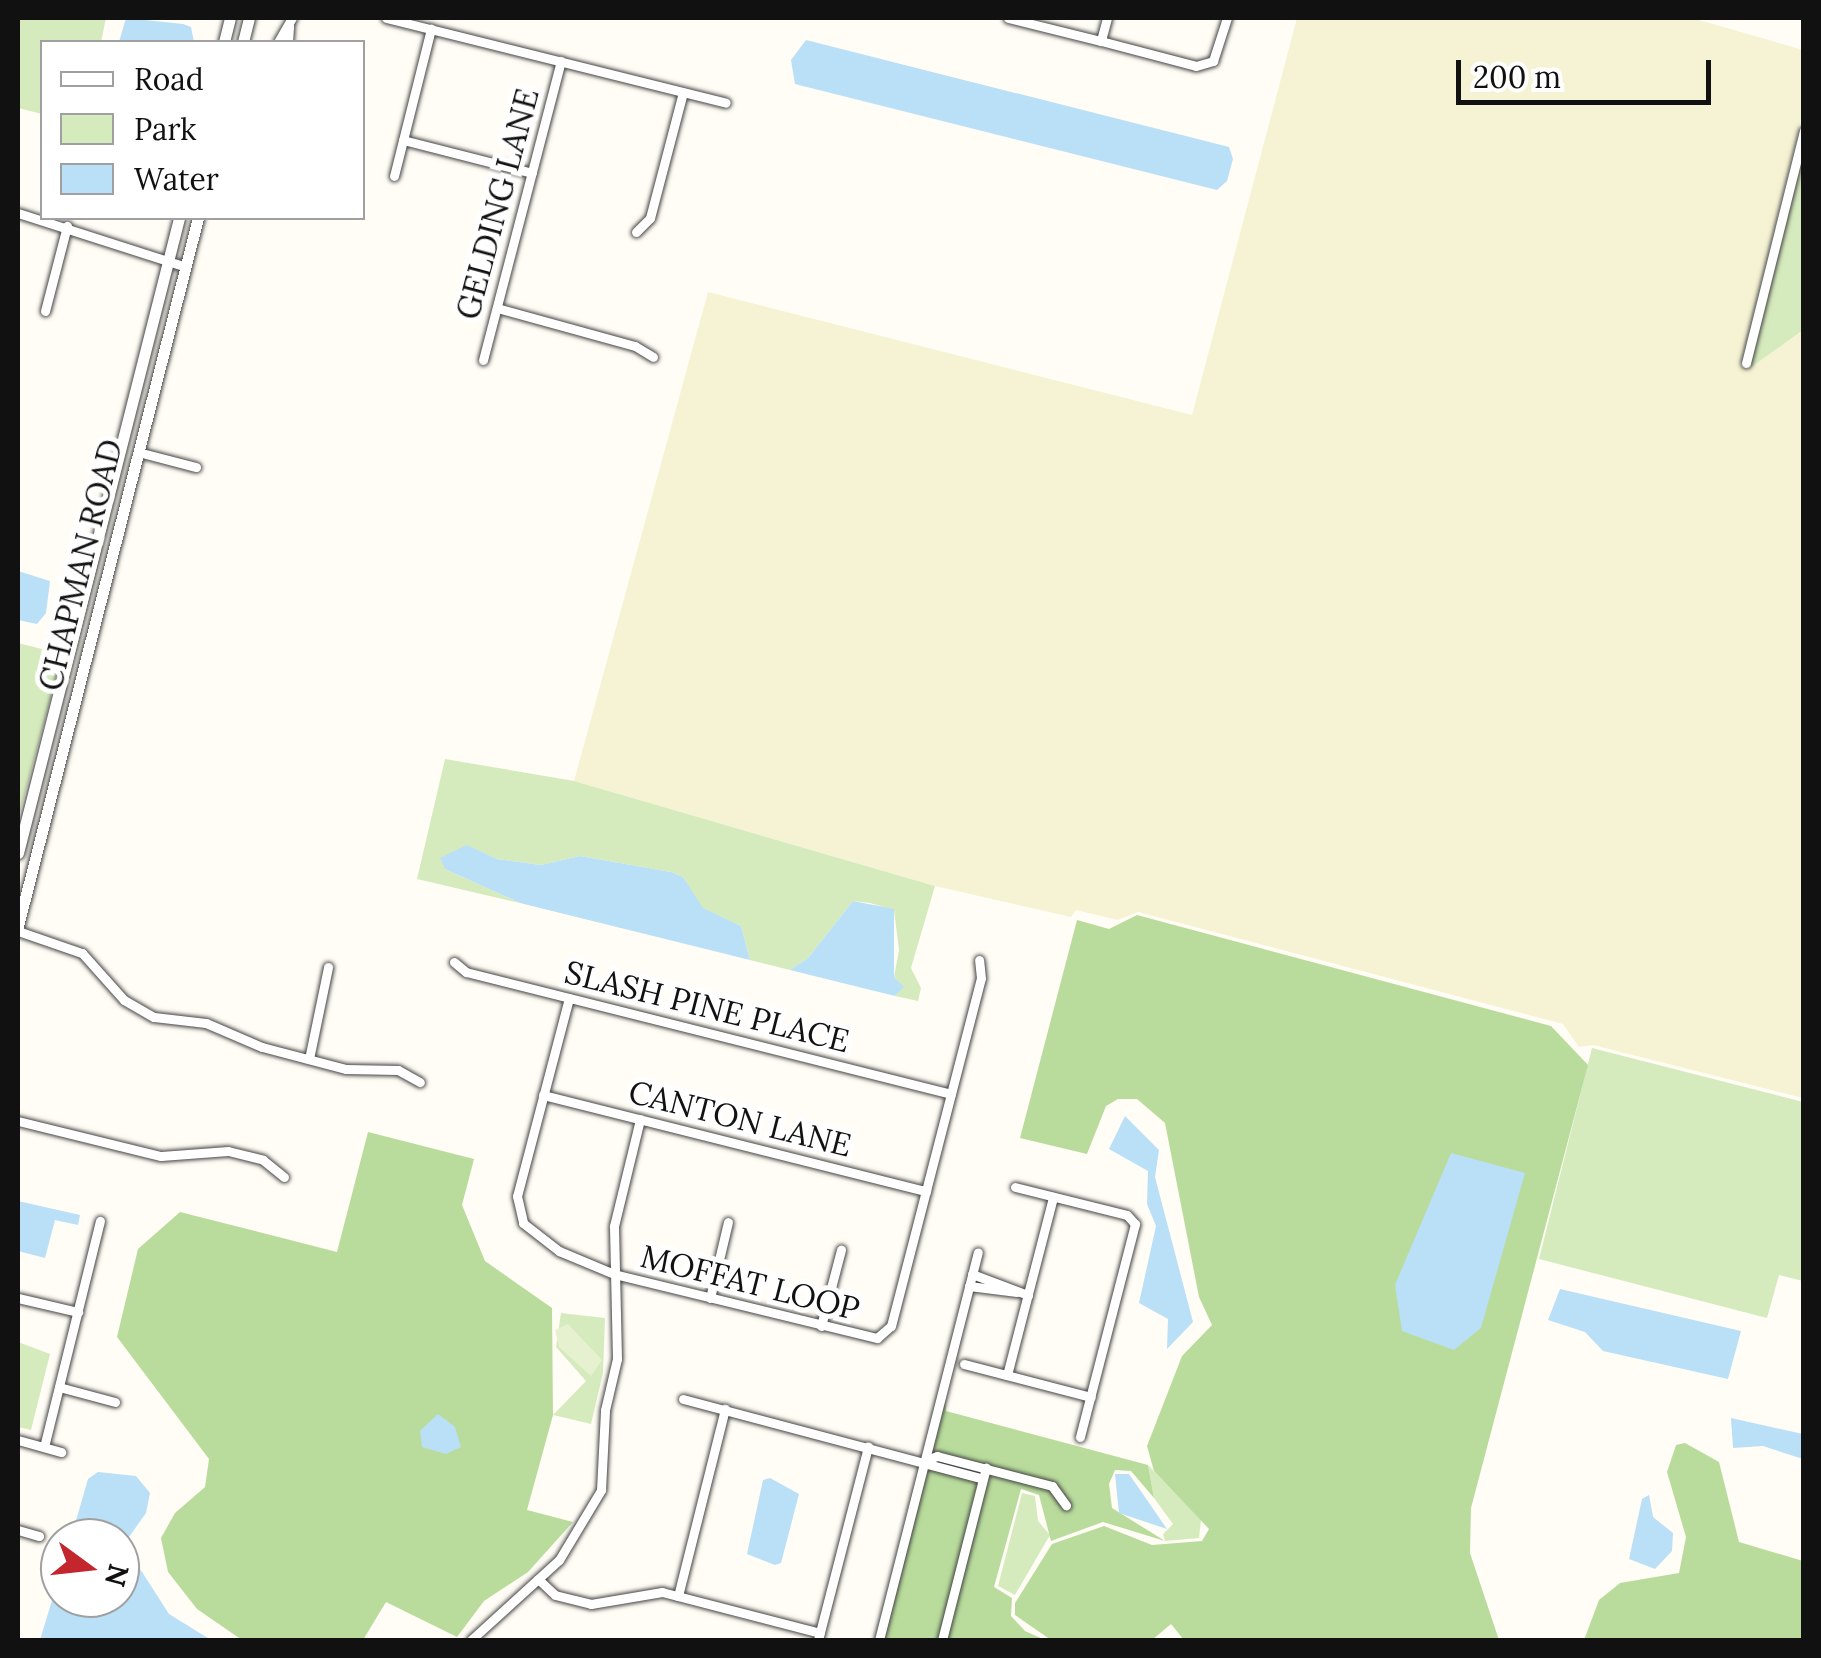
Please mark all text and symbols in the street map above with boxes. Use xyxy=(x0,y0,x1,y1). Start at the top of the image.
legend xyxy=(40,40,365,220)
scale bar xyxy=(1461,40,1716,102)
text: 200 m xyxy=(1473,58,1561,96)
text: Road xyxy=(134,60,204,98)
street label: GELDING LANE xyxy=(449,84,547,324)
text: Park xyxy=(134,110,196,148)
text: Water xyxy=(134,160,219,198)
street label: CHAPMAN ROAD xyxy=(31,435,131,695)
street label: SLASH PINE PLACE xyxy=(561,953,853,1061)
street label: CANTON LANE xyxy=(625,1073,855,1165)
street label: MOFFAT LOOP xyxy=(637,1237,863,1329)
north arrow xyxy=(40,1518,140,1618)
text: N xyxy=(97,1560,137,1590)

